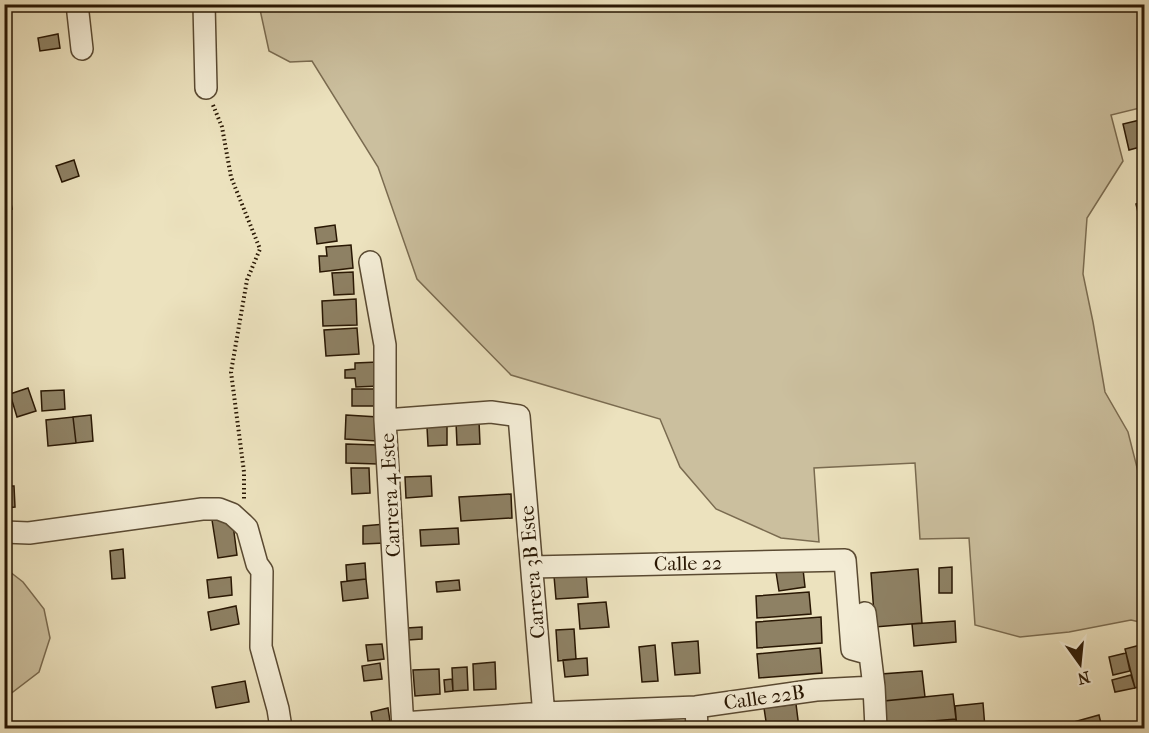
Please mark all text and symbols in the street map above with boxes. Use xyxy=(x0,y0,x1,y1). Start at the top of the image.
street label: Carrera 4 Este xyxy=(376,432,405,558)
street label: Carrera 3B Este xyxy=(515,504,550,640)
street label: Calle 22 xyxy=(654,551,722,576)
north arrow xyxy=(1050,634,1110,694)
text: N xyxy=(1075,667,1092,689)
street label: Calle 22B xyxy=(722,680,806,715)

